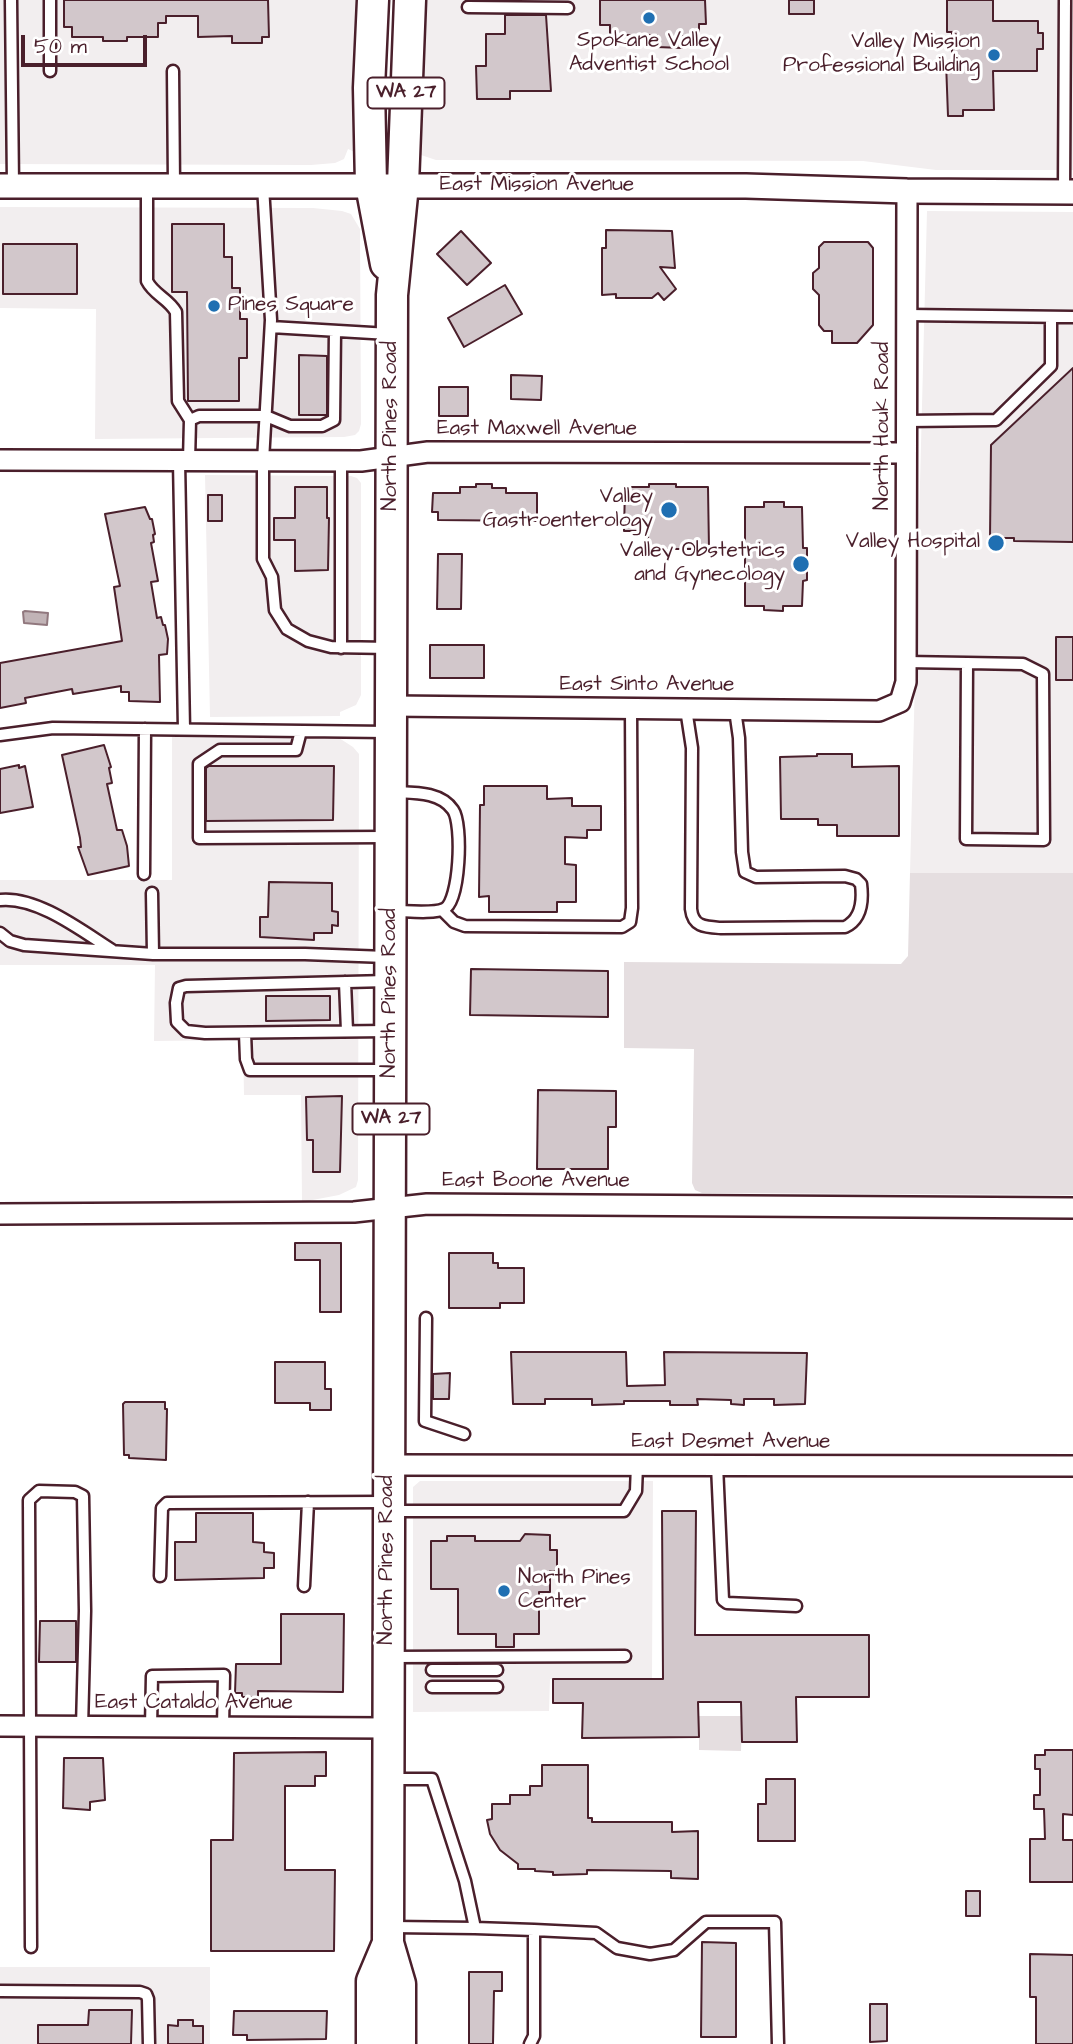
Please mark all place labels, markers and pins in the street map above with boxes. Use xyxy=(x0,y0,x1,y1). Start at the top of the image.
marker: Spokane Valley Adventist School xyxy=(641,10,657,26)
place label: Spokane Valley Adventist School xyxy=(569,29,729,79)
place label: Valley Mission Professional Building xyxy=(783,30,980,80)
marker: Valley Mission Professional Building xyxy=(986,47,1002,63)
place label: Pines Square xyxy=(228,293,354,319)
marker: Pines Square xyxy=(206,298,222,314)
place label: Valley Gastroenterology xyxy=(483,485,653,535)
marker: Valley Gastroenterology xyxy=(659,500,679,520)
place label: Valley Hospital xyxy=(846,530,980,556)
marker: Valley Hospital xyxy=(986,533,1006,553)
place label: Valley Obstetrics and Gynecology xyxy=(620,539,785,589)
marker: Valley Obstetrics and Gynecology xyxy=(791,554,811,574)
place label: North Pines Center xyxy=(518,1566,631,1616)
marker: North Pines Center xyxy=(496,1583,512,1599)

